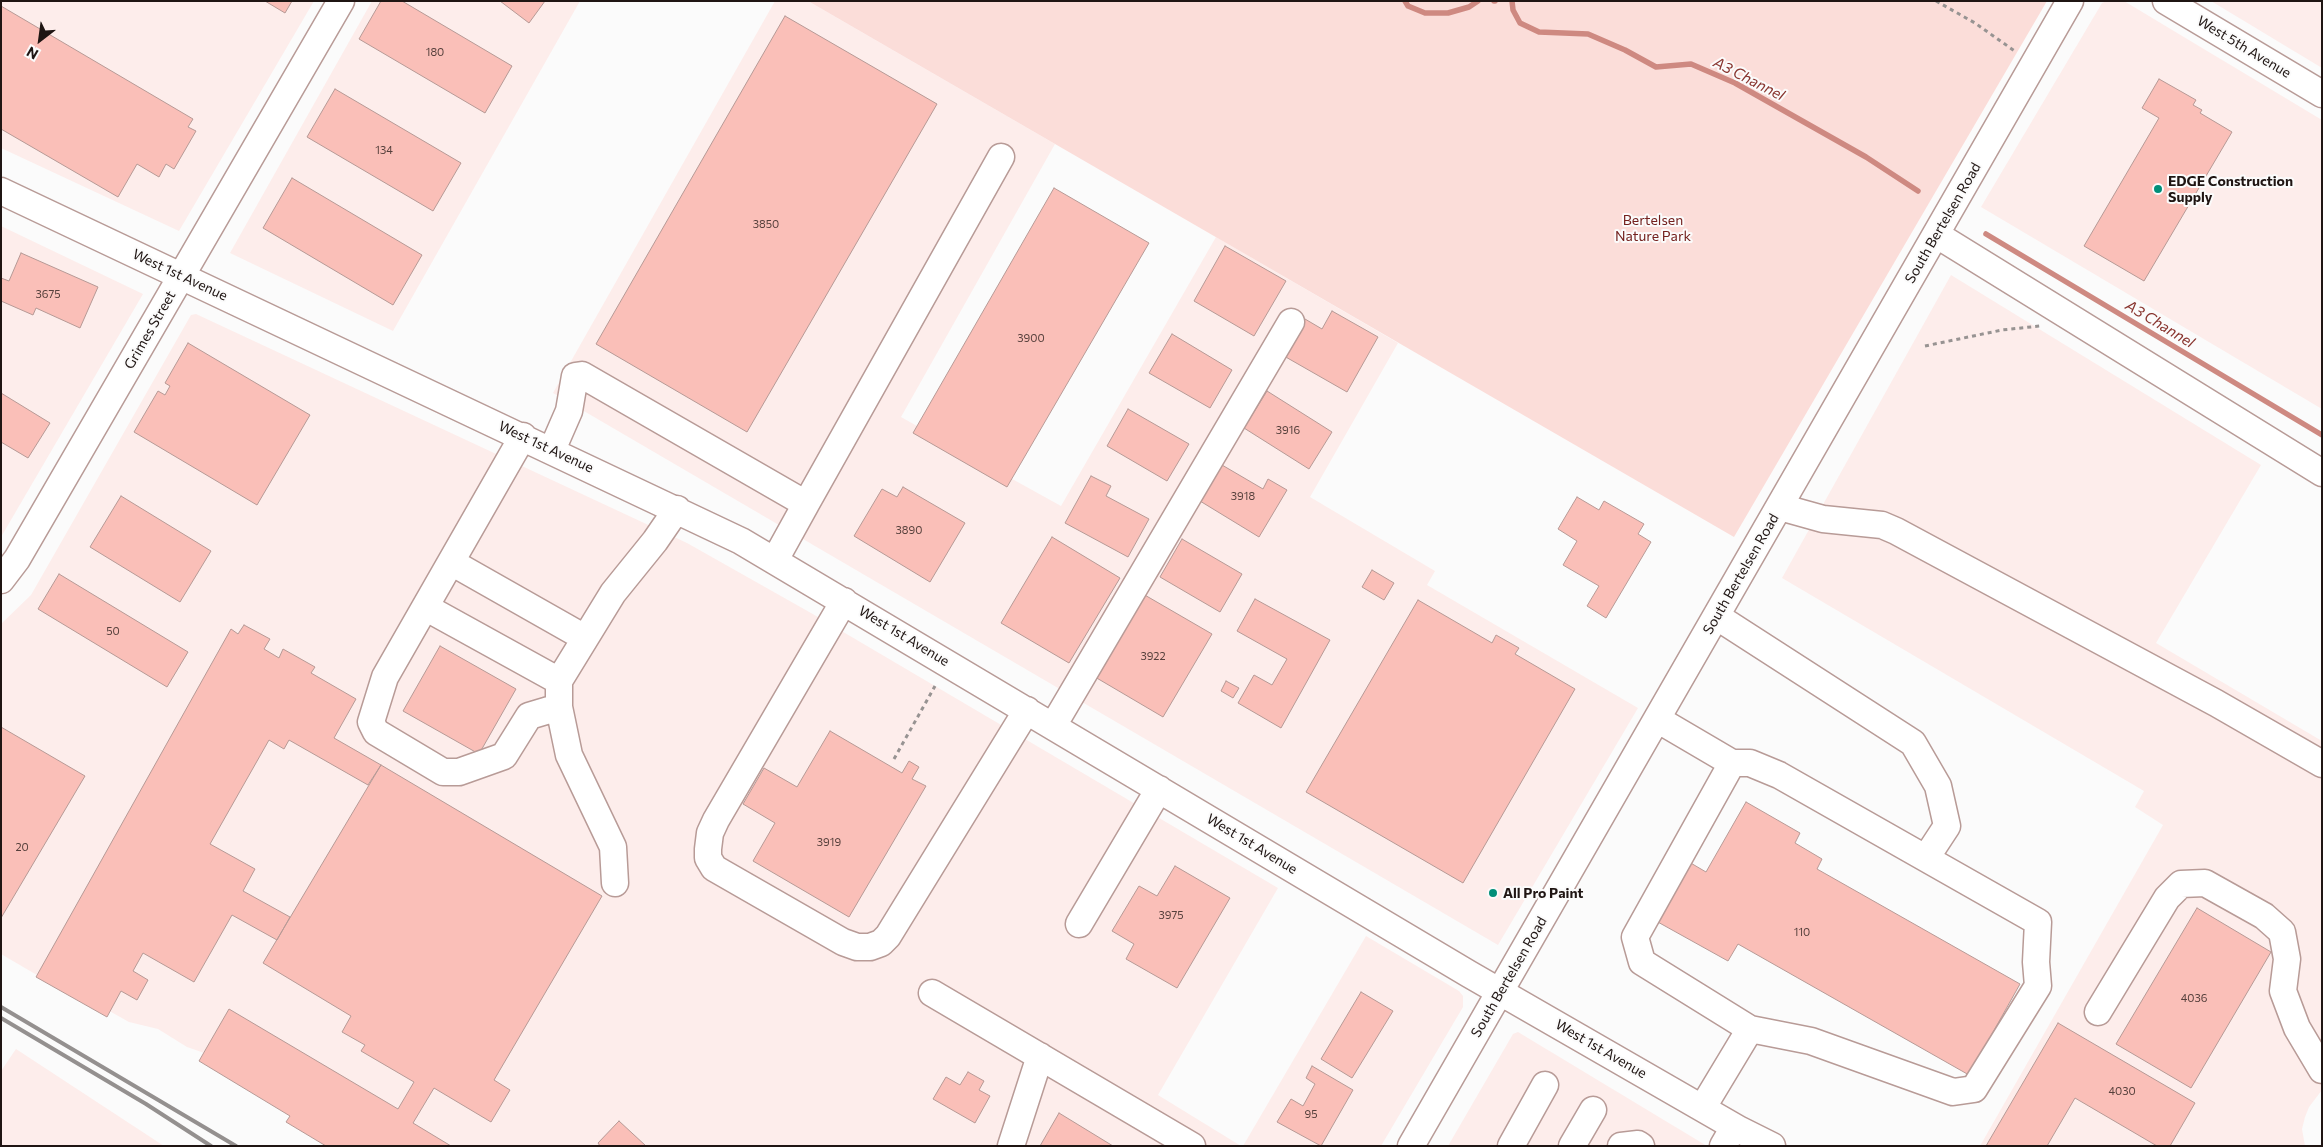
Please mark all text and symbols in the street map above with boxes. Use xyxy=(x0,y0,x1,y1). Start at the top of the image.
street label: West 5th Avenue xyxy=(2194,12,2294,82)
north arrow xyxy=(15,15,65,65)
text: N xyxy=(23,43,41,63)
house number: 180 xyxy=(426,45,444,59)
water label: A3 Channel xyxy=(1710,53,1788,105)
house number: 134 xyxy=(375,143,393,157)
street label: South Bertelsen Road xyxy=(1902,160,1984,286)
place label: EDGE Construction Supply xyxy=(2168,173,2293,206)
marker: EDGE Construction Supply xyxy=(2152,183,2164,195)
park label: Bertelsen Nature Park xyxy=(1615,212,1691,244)
house number: 3850 xyxy=(753,217,779,231)
street label: West 1st Avenue xyxy=(130,246,230,304)
house number: 3675 xyxy=(35,287,61,301)
street label: Grimes Street xyxy=(121,288,179,372)
water label: A3 Channel xyxy=(2122,296,2198,352)
house number: 3900 xyxy=(1017,331,1045,345)
street label: West 1st Avenue xyxy=(496,418,596,476)
house number: 3916 xyxy=(1276,423,1300,437)
house number: 3918 xyxy=(1231,489,1255,503)
street label: South Bertelsen Road xyxy=(1700,511,1782,637)
house number: 3890 xyxy=(896,523,922,537)
street label: West 1st Avenue xyxy=(856,602,952,670)
house number: 50 xyxy=(106,624,120,638)
house number: 3922 xyxy=(1140,649,1166,663)
street label: West 1st Avenue xyxy=(1204,810,1300,878)
house number: 3919 xyxy=(817,835,841,849)
house number: 20 xyxy=(15,840,29,854)
place label: All Pro Paint xyxy=(1503,885,1583,901)
marker: All Pro Paint xyxy=(1487,887,1499,899)
house number: 3975 xyxy=(1158,908,1184,922)
street label: South Bertelsen Road xyxy=(1468,914,1550,1040)
house number: 110 xyxy=(1794,925,1810,939)
house number: 4036 xyxy=(2181,991,2207,1005)
street label: West 1st Avenue xyxy=(1552,1016,1650,1082)
house number: 4030 xyxy=(2108,1084,2136,1098)
house number: 95 xyxy=(1305,1107,1317,1121)

